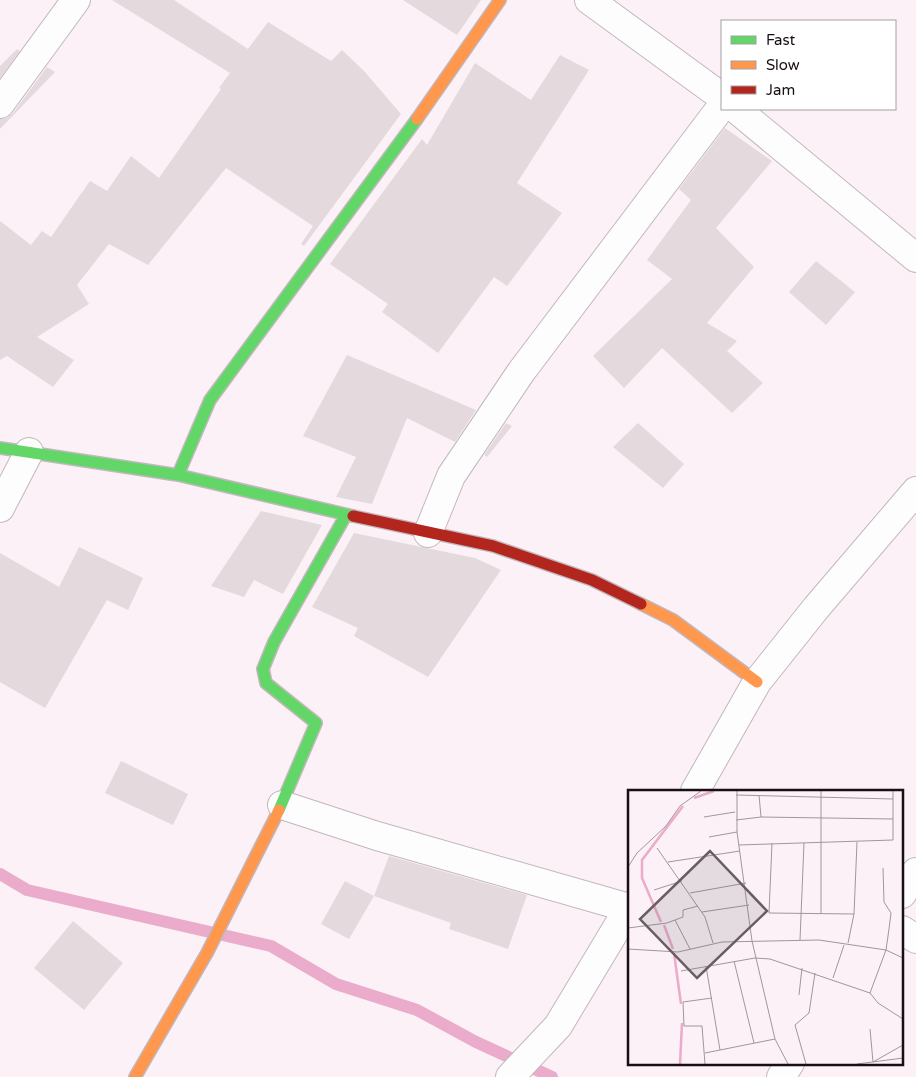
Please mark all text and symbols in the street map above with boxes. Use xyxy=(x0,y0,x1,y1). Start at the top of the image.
legend xyxy=(721,20,896,110)
text: Fast xyxy=(766,31,796,49)
text: Slow xyxy=(766,56,800,74)
text: Jam xyxy=(766,81,795,99)
inset map xyxy=(628,790,904,1064)

